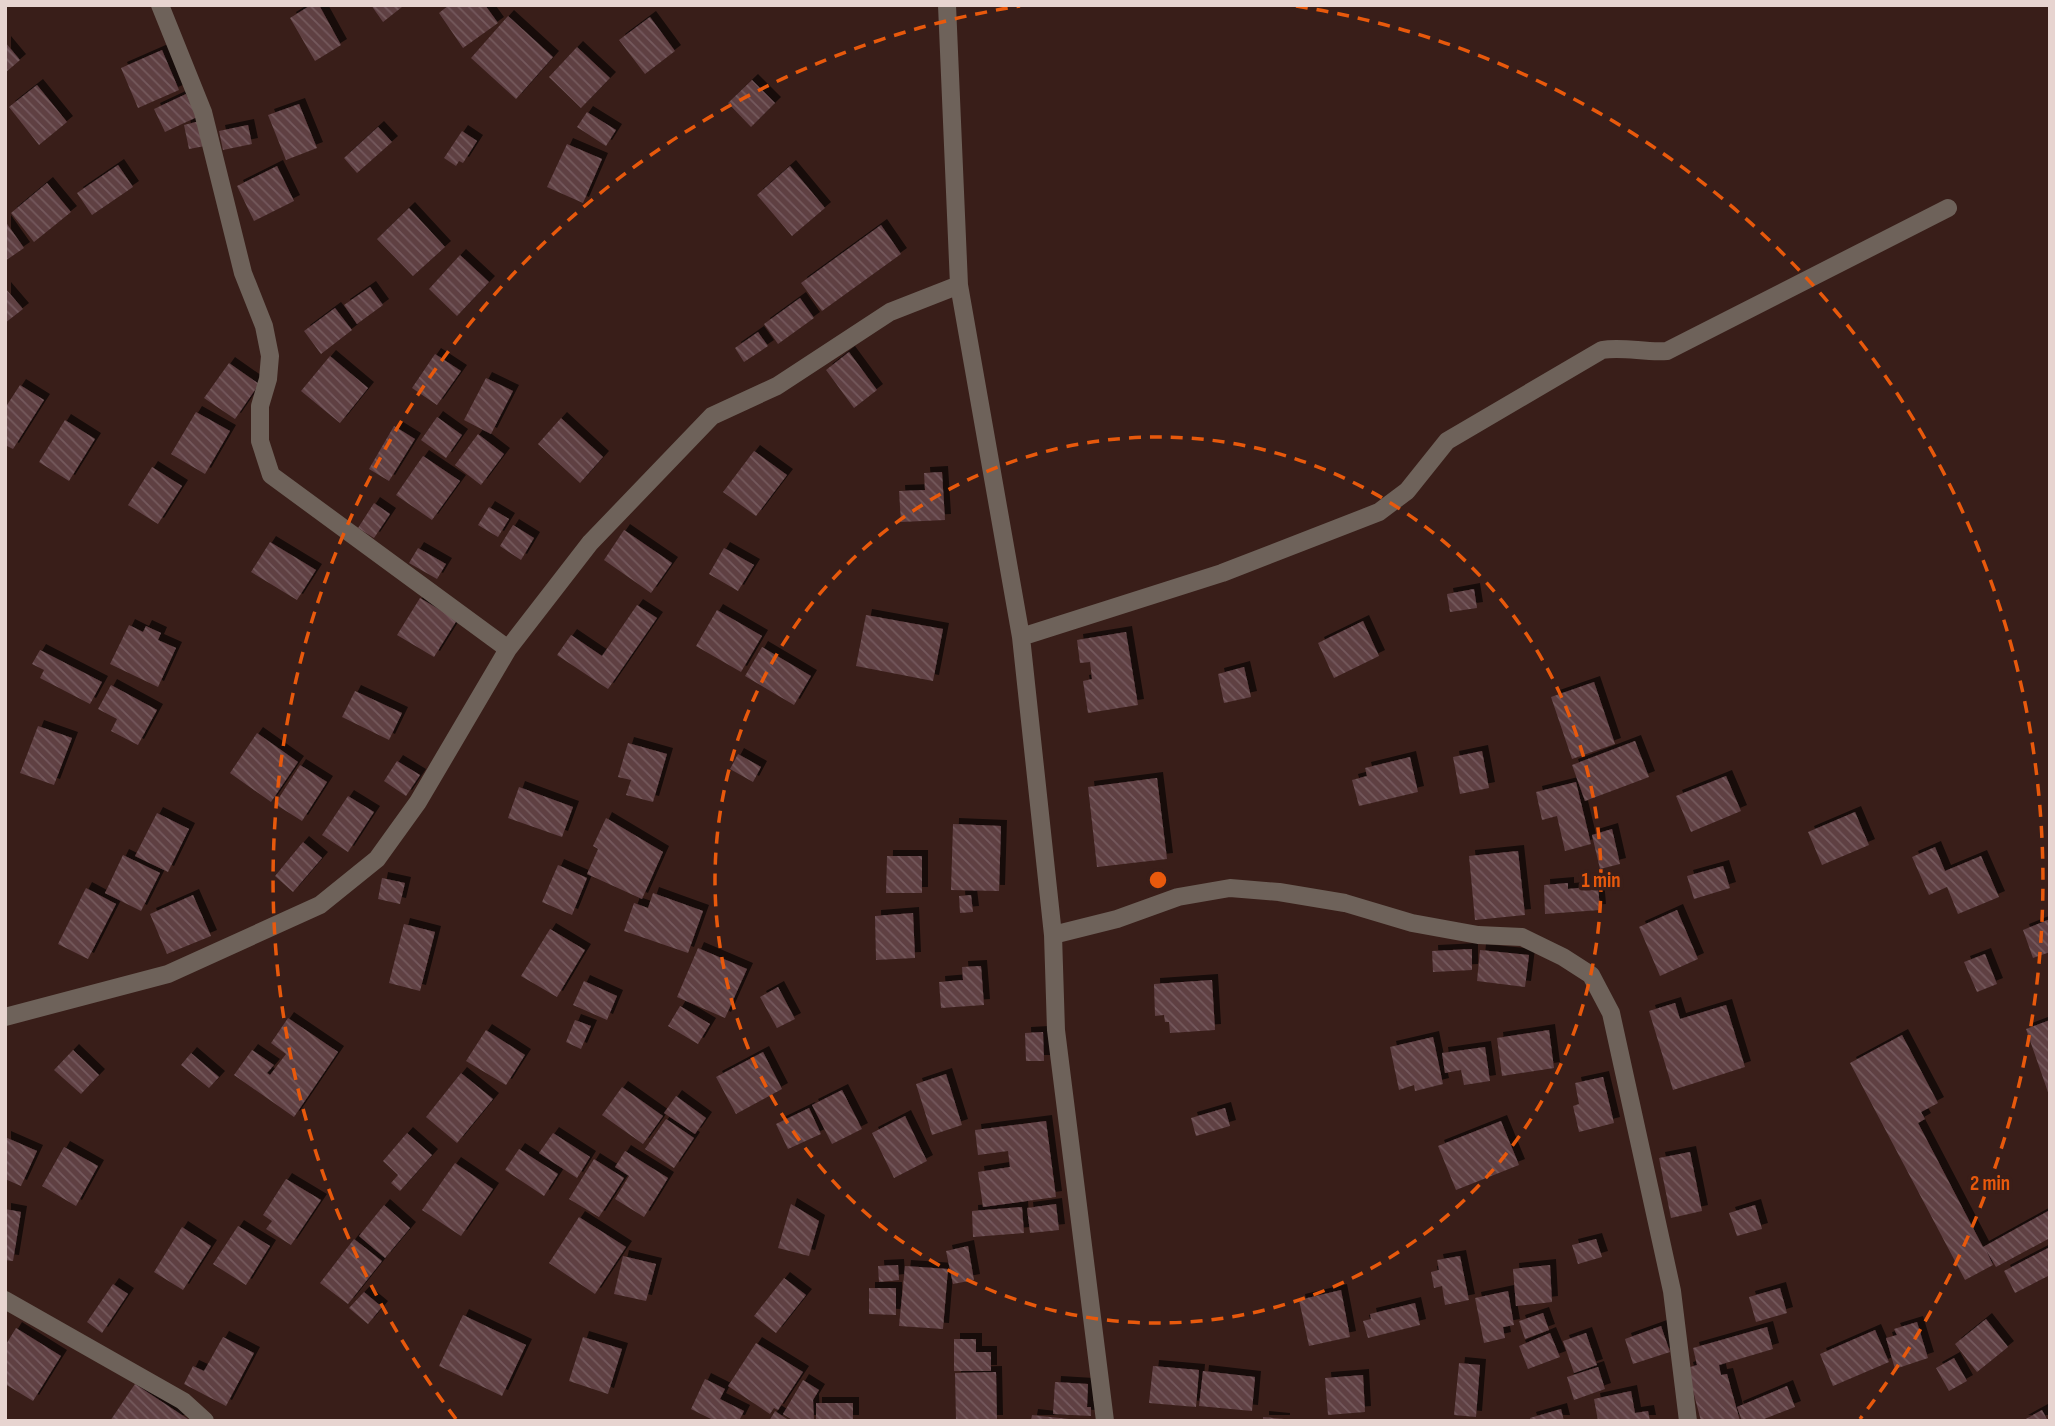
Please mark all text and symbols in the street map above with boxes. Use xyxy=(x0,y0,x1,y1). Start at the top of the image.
centre of rings xyxy=(1146,868,1170,892)
text: 1 min xyxy=(1581,868,1621,893)
text: 2 min xyxy=(1970,1171,2010,1196)

